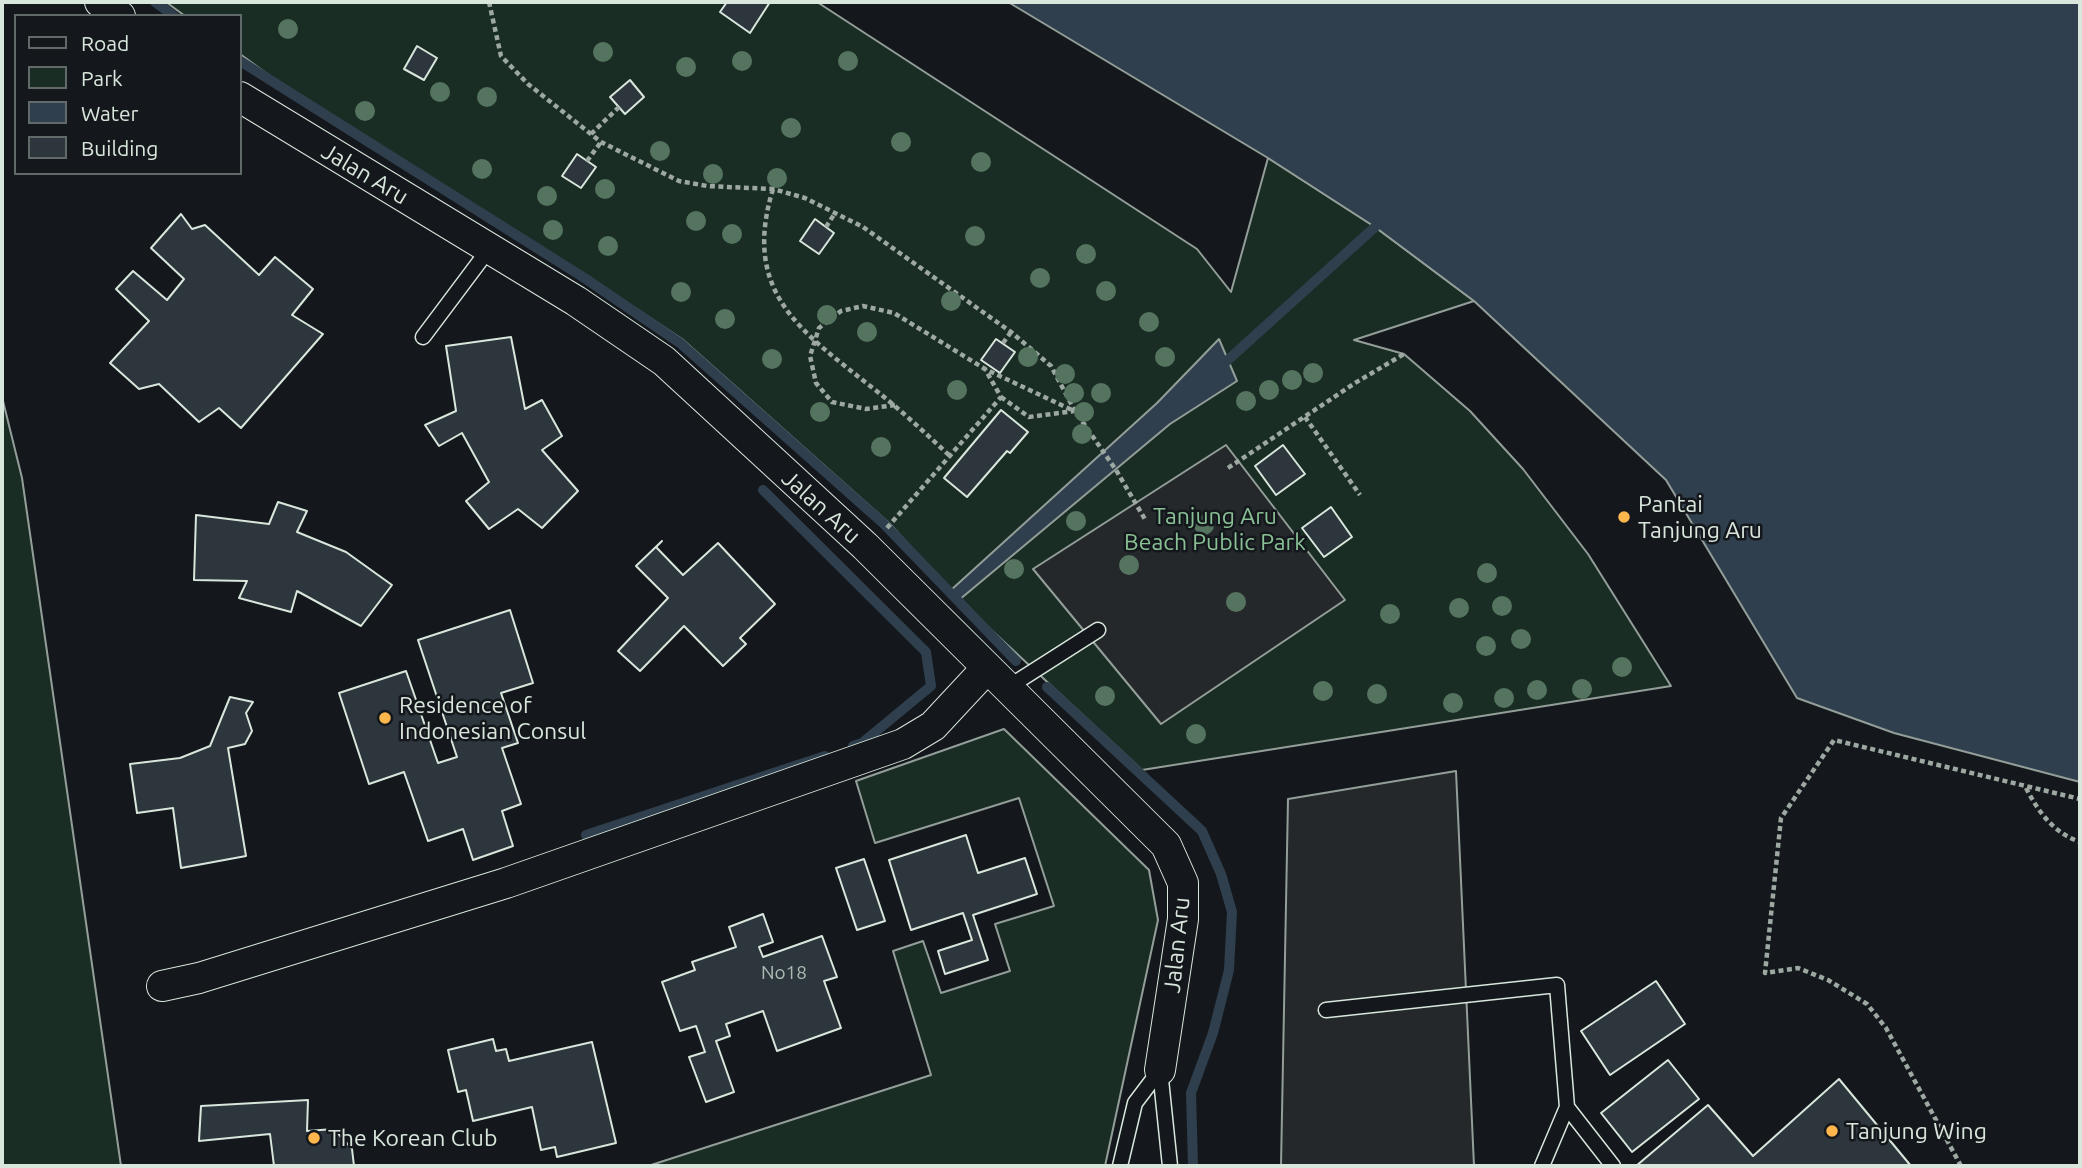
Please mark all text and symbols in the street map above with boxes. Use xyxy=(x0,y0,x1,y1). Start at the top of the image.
legend xyxy=(14,14,242,175)
text: Road xyxy=(81,31,129,55)
text: Park xyxy=(81,66,123,90)
text: Water xyxy=(81,101,139,125)
text: Building xyxy=(81,136,158,160)
street label: Jalan Aru xyxy=(317,137,413,211)
street label: Jalan Aru xyxy=(776,465,866,549)
place label: Pantai Tanjung Aru xyxy=(1638,490,1762,544)
park label: Tanjung Aru Beach Public Park xyxy=(1124,502,1306,556)
marker: Pantai Tanjung Aru xyxy=(1616,509,1632,525)
place label: Residence of Indonesian Consul xyxy=(399,691,586,745)
marker: Residence of Indonesian Consul xyxy=(377,710,393,726)
street label: Jalan Aru xyxy=(1158,896,1196,994)
house number: No18 xyxy=(761,962,807,984)
place label: Tanjung Wing xyxy=(1846,1117,1987,1145)
marker: Tanjung Wing xyxy=(1824,1123,1840,1139)
place label: The Korean Club xyxy=(328,1124,497,1152)
marker: The Korean Club xyxy=(306,1130,322,1146)

